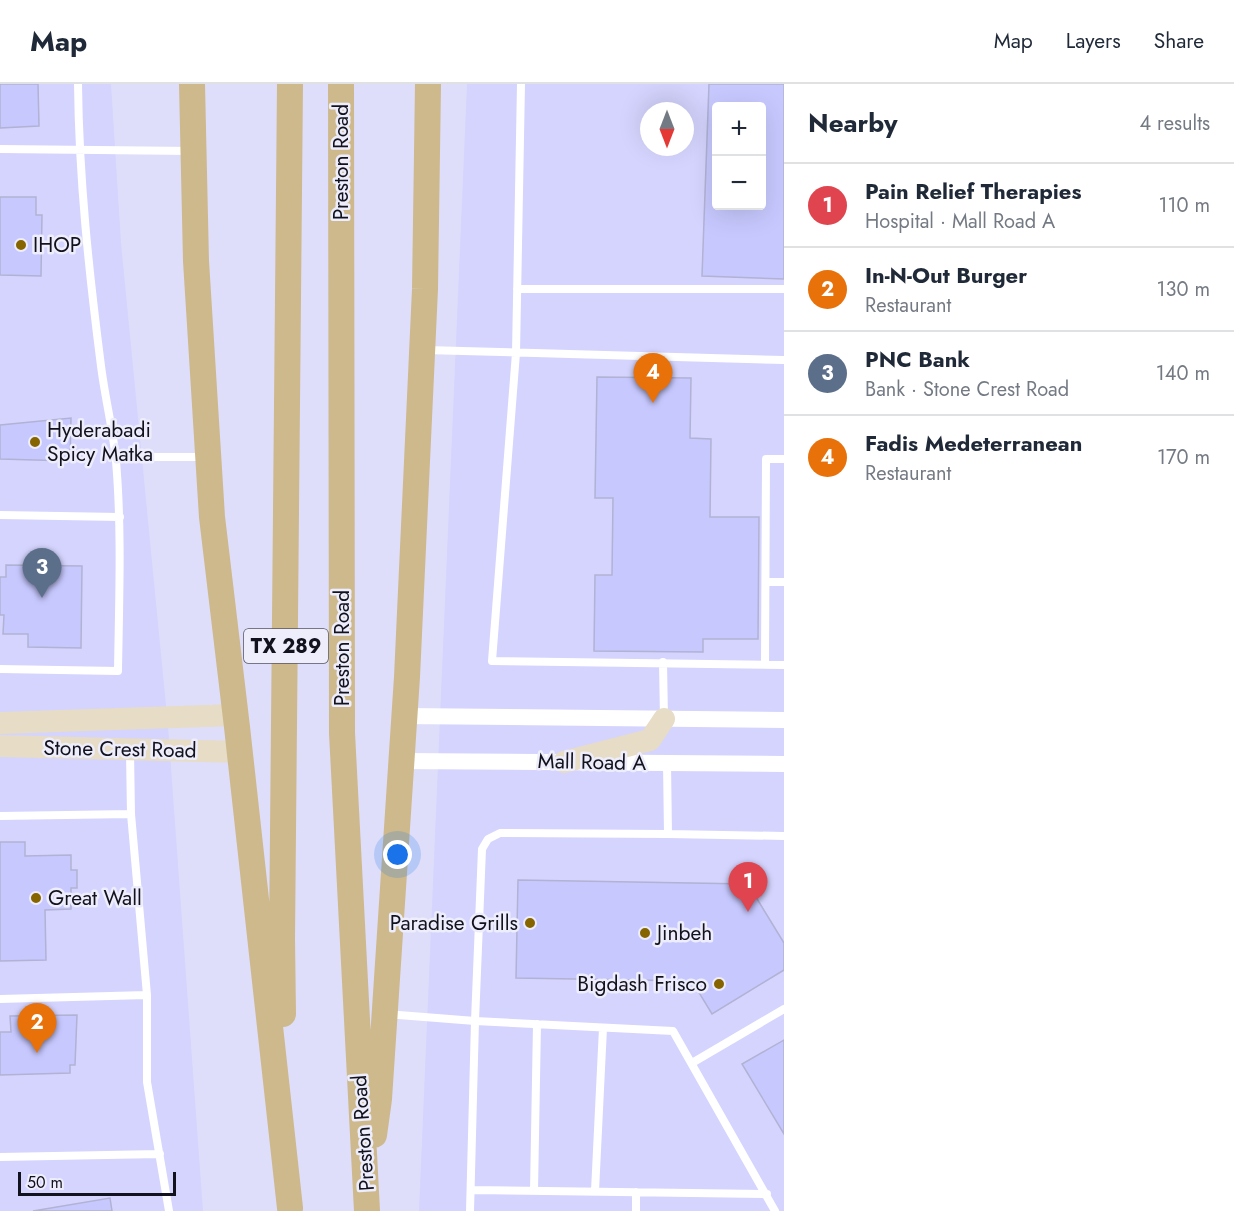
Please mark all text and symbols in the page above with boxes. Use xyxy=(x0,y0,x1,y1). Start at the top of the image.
text: Map xyxy=(30,21,87,62)
text: Map xyxy=(994,26,1033,56)
text: Layers xyxy=(1066,26,1121,56)
text: Share xyxy=(1154,26,1204,56)
north arrow xyxy=(640,102,694,156)
map controls xyxy=(712,102,766,210)
button: + xyxy=(712,102,766,156)
street label: Preston Road xyxy=(326,104,356,220)
text: Nearby xyxy=(808,104,897,142)
text: 4 results xyxy=(1139,109,1210,138)
button: − xyxy=(712,156,766,210)
text: Pain Relief Therapies xyxy=(865,175,1082,207)
text: 1 xyxy=(822,191,833,220)
text: 110 m xyxy=(1158,191,1210,220)
text: Hospital · Mall Road A xyxy=(865,207,1055,236)
place label: IHOP xyxy=(33,230,81,260)
marker: IHOP xyxy=(14,238,28,252)
text: In-N-Out Burger xyxy=(865,259,1027,291)
text: 2 xyxy=(821,275,834,304)
text: 130 m xyxy=(1156,275,1210,304)
text: Restaurant xyxy=(865,291,951,320)
text: PNC Bank xyxy=(865,343,970,375)
pin: 4 xyxy=(634,354,672,403)
text: 3 xyxy=(821,359,834,388)
text: 140 m xyxy=(1156,359,1210,388)
text: Bank · Stone Crest Road xyxy=(865,375,1069,404)
place label: Hyderabadi Spicy Matka xyxy=(47,415,153,469)
text: Fadis Medeterranean xyxy=(865,427,1082,459)
marker: Hyderabadi Spicy Matka xyxy=(28,435,42,449)
text: 4 xyxy=(821,443,834,472)
text: 170 m xyxy=(1157,443,1210,472)
text: Restaurant xyxy=(865,459,951,488)
pin: 3 xyxy=(22,548,62,598)
street label: Preston Road xyxy=(327,590,357,706)
road number: TX 289 xyxy=(244,629,328,663)
street label: Stone Crest Road xyxy=(43,733,197,765)
street label: Mall Road A xyxy=(537,746,647,778)
your location xyxy=(383,840,412,869)
pin: 1 xyxy=(728,862,768,912)
place label: Great Wall xyxy=(48,883,142,913)
marker: Great Wall xyxy=(29,891,43,905)
place label: Paradise Grills xyxy=(390,908,518,938)
marker: Paradise Grills xyxy=(523,916,537,930)
place label: Jinbeh xyxy=(654,918,712,948)
marker: Jinbeh xyxy=(638,926,652,940)
place label: Bigdash Frisco xyxy=(577,969,707,999)
marker: Bigdash Frisco xyxy=(712,977,726,991)
pin: 2 xyxy=(18,1004,57,1053)
street label: Preston Road xyxy=(344,1074,382,1192)
scale bar xyxy=(18,1169,176,1196)
text: 50 m xyxy=(27,1171,63,1194)

